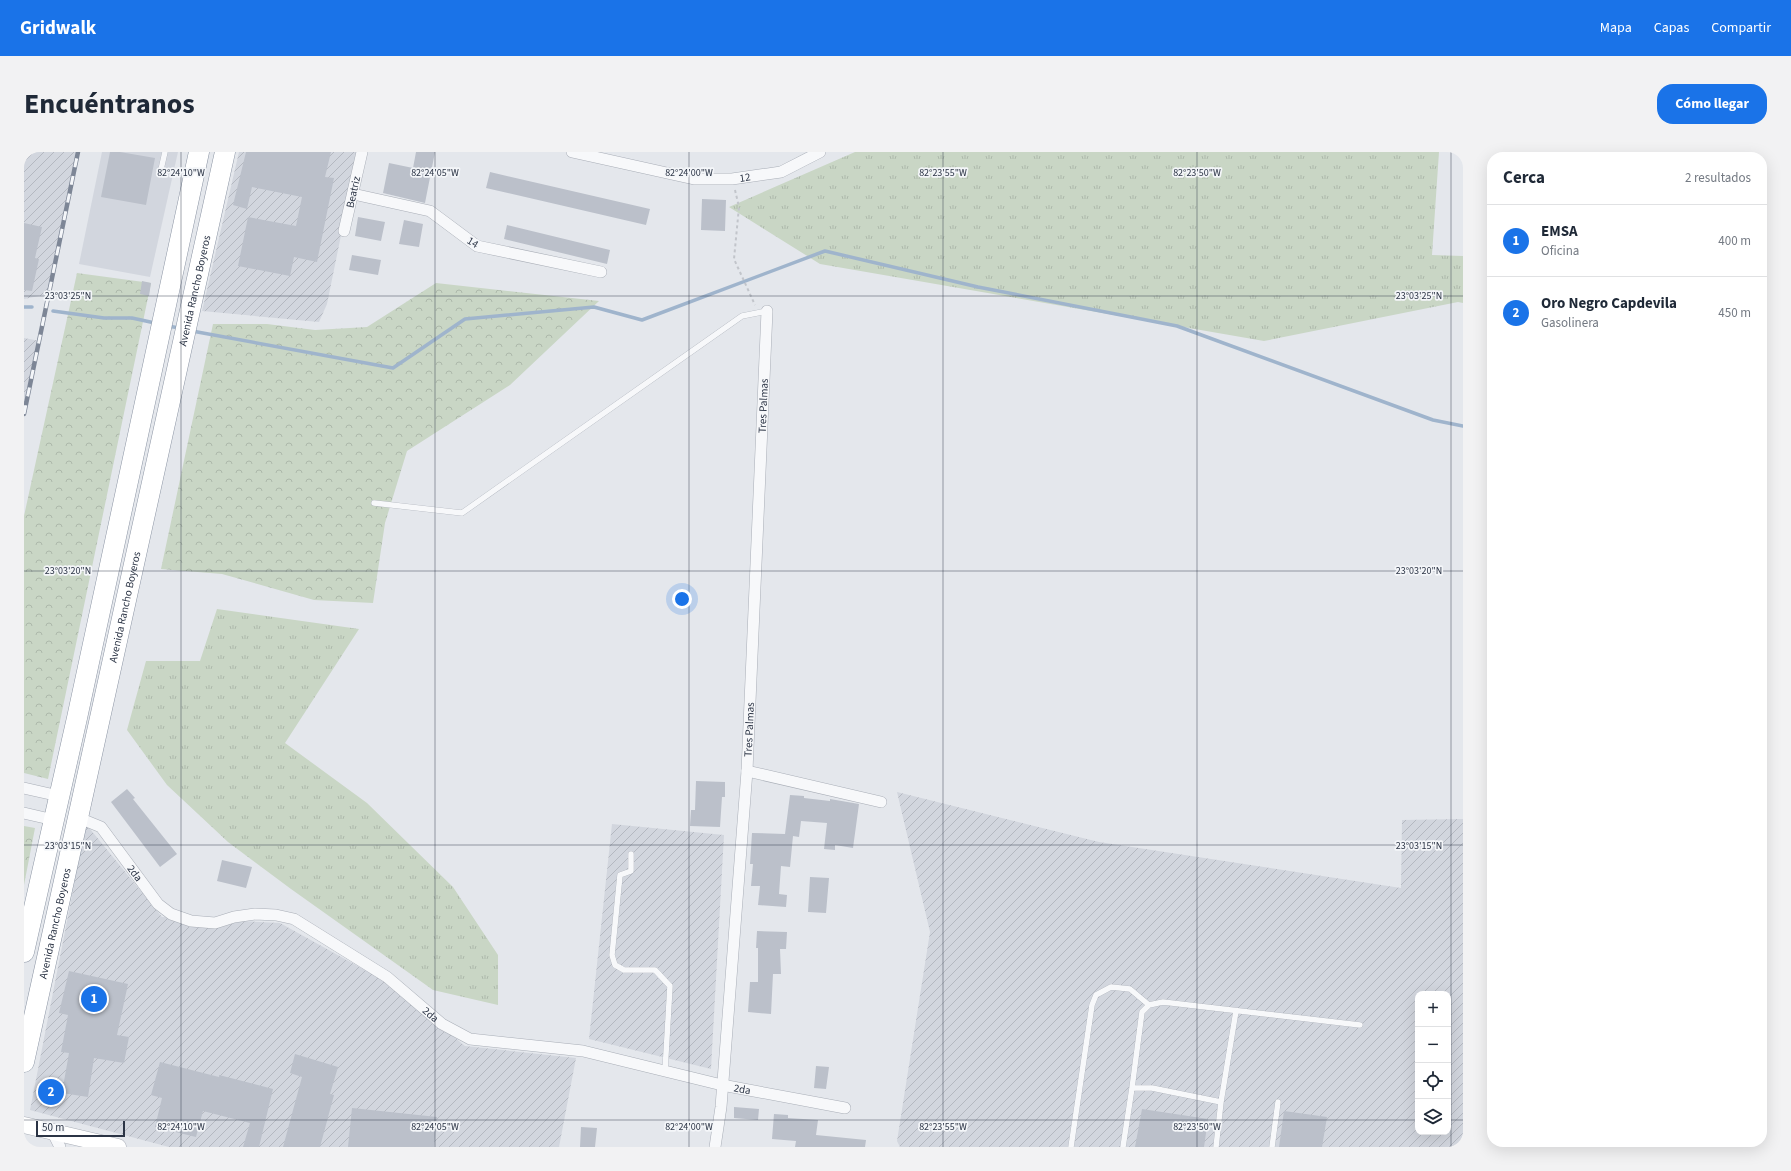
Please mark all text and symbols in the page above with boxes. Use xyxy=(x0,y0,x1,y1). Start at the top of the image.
text: Gridwalk xyxy=(20,15,96,42)
text: Mapa xyxy=(1600,18,1632,38)
text: Capas xyxy=(1654,18,1689,38)
text: Compartir xyxy=(1711,18,1771,38)
text: Encuéntranos xyxy=(24,84,195,124)
button: Cómo llegar xyxy=(1657,84,1767,124)
text: 82°24'10"W xyxy=(157,166,205,180)
text: 82°24'05"W xyxy=(411,166,459,180)
text: 82°24'00"W xyxy=(665,166,713,180)
text: 82°23'55"W xyxy=(919,166,967,180)
text: 82°23'50"W xyxy=(1173,166,1221,180)
text: Cerca xyxy=(1503,166,1545,190)
street label: 12 xyxy=(739,169,751,186)
text: 2 resultados xyxy=(1685,169,1751,187)
street label: Beatriz xyxy=(342,174,364,209)
text: EMSA xyxy=(1541,221,1578,242)
text: 1 xyxy=(1513,232,1519,250)
text: 400 m xyxy=(1718,232,1751,250)
street label: Avenida Rancho Boyeros xyxy=(175,233,215,348)
street label: 14 xyxy=(464,233,482,252)
text: Oficina xyxy=(1541,242,1579,260)
text: 23°03'25"N xyxy=(45,289,91,303)
text: 23°03'25"N xyxy=(1396,289,1442,303)
text: Oro Negro Capdevila xyxy=(1541,293,1677,314)
text: 2 xyxy=(1513,304,1519,322)
text: 450 m xyxy=(1718,304,1751,322)
text: Gasolinera xyxy=(1541,314,1599,332)
street label: Tres Palmas xyxy=(755,378,772,434)
street label: Avenida Rancho Boyeros xyxy=(105,550,145,664)
text: 23°03'20"N xyxy=(45,564,91,578)
text: 23°03'20"N xyxy=(1396,564,1442,578)
your location xyxy=(672,589,692,609)
street label: Tres Palmas xyxy=(741,701,758,757)
text: 23°03'15"N xyxy=(45,839,91,853)
text: 23°03'15"N xyxy=(1396,839,1442,853)
street label: 2da xyxy=(124,862,146,885)
street label: Avenida Rancho Boyeros xyxy=(36,866,75,980)
pin: 1 xyxy=(81,984,107,1014)
map controls xyxy=(1415,991,1451,1135)
button: + xyxy=(1415,991,1451,1027)
street label: 2da xyxy=(419,1004,442,1026)
button: − xyxy=(1415,1027,1451,1063)
button: locate xyxy=(1415,1063,1451,1099)
pin: 2 xyxy=(38,1077,64,1107)
street label: 2da xyxy=(732,1080,752,1098)
button: layers xyxy=(1415,1099,1451,1135)
scale bar xyxy=(36,1119,125,1138)
text: 50 m xyxy=(42,1120,64,1135)
text: 82°24'10"W xyxy=(157,1120,205,1134)
text: 82°24'05"W xyxy=(411,1120,459,1134)
text: 82°24'00"W xyxy=(665,1120,713,1134)
text: 82°23'55"W xyxy=(919,1120,967,1134)
text: 82°23'50"W xyxy=(1173,1120,1221,1134)

